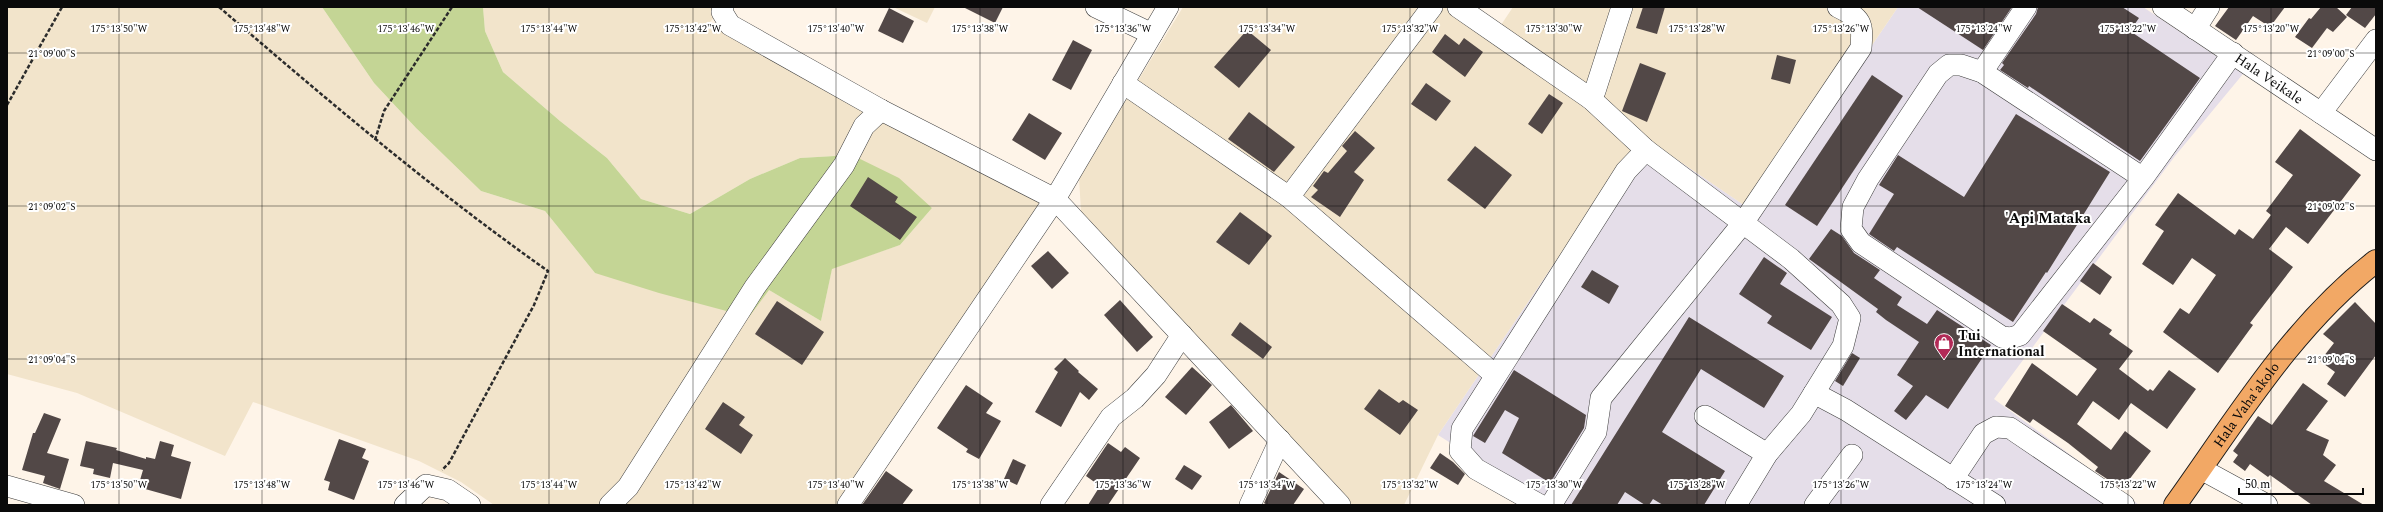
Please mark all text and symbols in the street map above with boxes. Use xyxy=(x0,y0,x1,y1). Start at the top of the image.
text: 175°13'50"W xyxy=(91,21,148,37)
text: 175°13'48"W xyxy=(234,21,291,37)
text: 175°13'46"W xyxy=(378,21,435,37)
text: 175°13'44"W xyxy=(521,21,578,37)
text: 175°13'42"W xyxy=(665,21,722,37)
text: 175°13'40"W xyxy=(808,21,865,37)
text: 175°13'38"W xyxy=(952,21,1009,37)
text: 175°13'36"W xyxy=(1095,21,1152,37)
text: 175°13'34"W xyxy=(1239,21,1296,37)
text: 175°13'32"W xyxy=(1382,21,1439,37)
text: 175°13'30"W xyxy=(1526,21,1583,37)
text: 175°13'28"W xyxy=(1669,21,1726,37)
text: 175°13'26"W xyxy=(1813,21,1870,37)
text: 175°13'24"W xyxy=(1956,21,2013,37)
text: 175°13'22"W xyxy=(2100,21,2157,37)
text: 175°13'20"W xyxy=(2243,21,2300,37)
text: 21°09'00"S xyxy=(28,46,76,62)
text: 21°09'00"S xyxy=(2307,46,2355,62)
street label: Hala Veikale xyxy=(2231,48,2308,109)
text: 21°09'02"S xyxy=(28,199,76,215)
text: 21°09'02"S xyxy=(2307,199,2355,215)
district label: 'Api Mataka xyxy=(2005,207,2091,230)
place label: Tui International xyxy=(1958,325,2045,362)
shop icon: Tui International xyxy=(1933,332,1955,360)
text: 21°09'04"S xyxy=(28,352,76,368)
text: 21°09'04"S xyxy=(2307,352,2355,368)
street label: Hala Vaha'akolo xyxy=(2208,357,2284,452)
scale bar xyxy=(2239,470,2363,496)
text: 50 m xyxy=(2245,475,2270,494)
text: 175°13'50"W xyxy=(91,477,148,493)
text: 175°13'48"W xyxy=(234,477,291,493)
text: 175°13'46"W xyxy=(378,477,435,493)
text: 175°13'44"W xyxy=(521,477,578,493)
text: 175°13'42"W xyxy=(665,477,722,493)
text: 175°13'40"W xyxy=(808,477,865,493)
text: 175°13'38"W xyxy=(952,477,1009,493)
text: 175°13'36"W xyxy=(1095,477,1152,493)
text: 175°13'34"W xyxy=(1239,477,1296,493)
text: 175°13'32"W xyxy=(1382,477,1439,493)
text: 175°13'30"W xyxy=(1526,477,1583,493)
text: 175°13'28"W xyxy=(1669,477,1726,493)
text: 175°13'26"W xyxy=(1813,477,1870,493)
text: 175°13'24"W xyxy=(1956,477,2013,493)
text: 175°13'22"W xyxy=(2100,477,2157,493)

